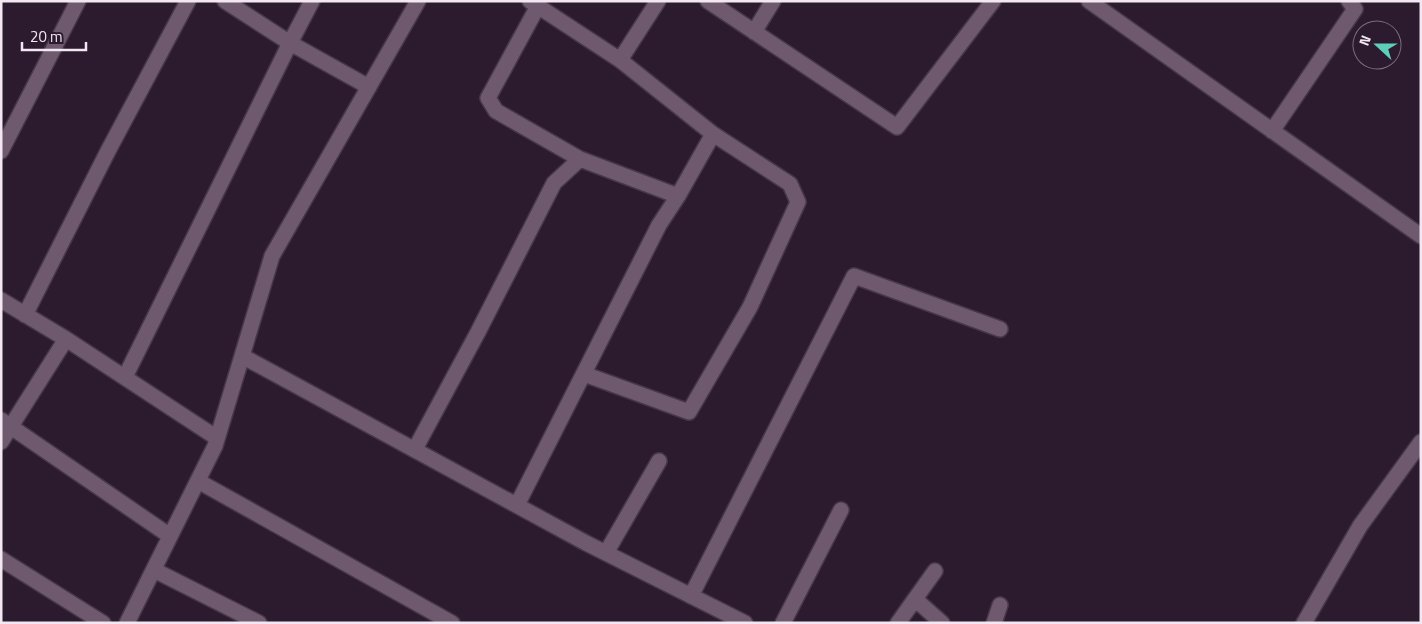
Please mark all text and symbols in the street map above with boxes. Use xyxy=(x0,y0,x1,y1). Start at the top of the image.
scale bar xyxy=(22,20,86,52)
north arrow xyxy=(1352,20,1402,70)
text: 20 m xyxy=(30,25,63,48)
text: N xyxy=(1353,32,1376,48)

